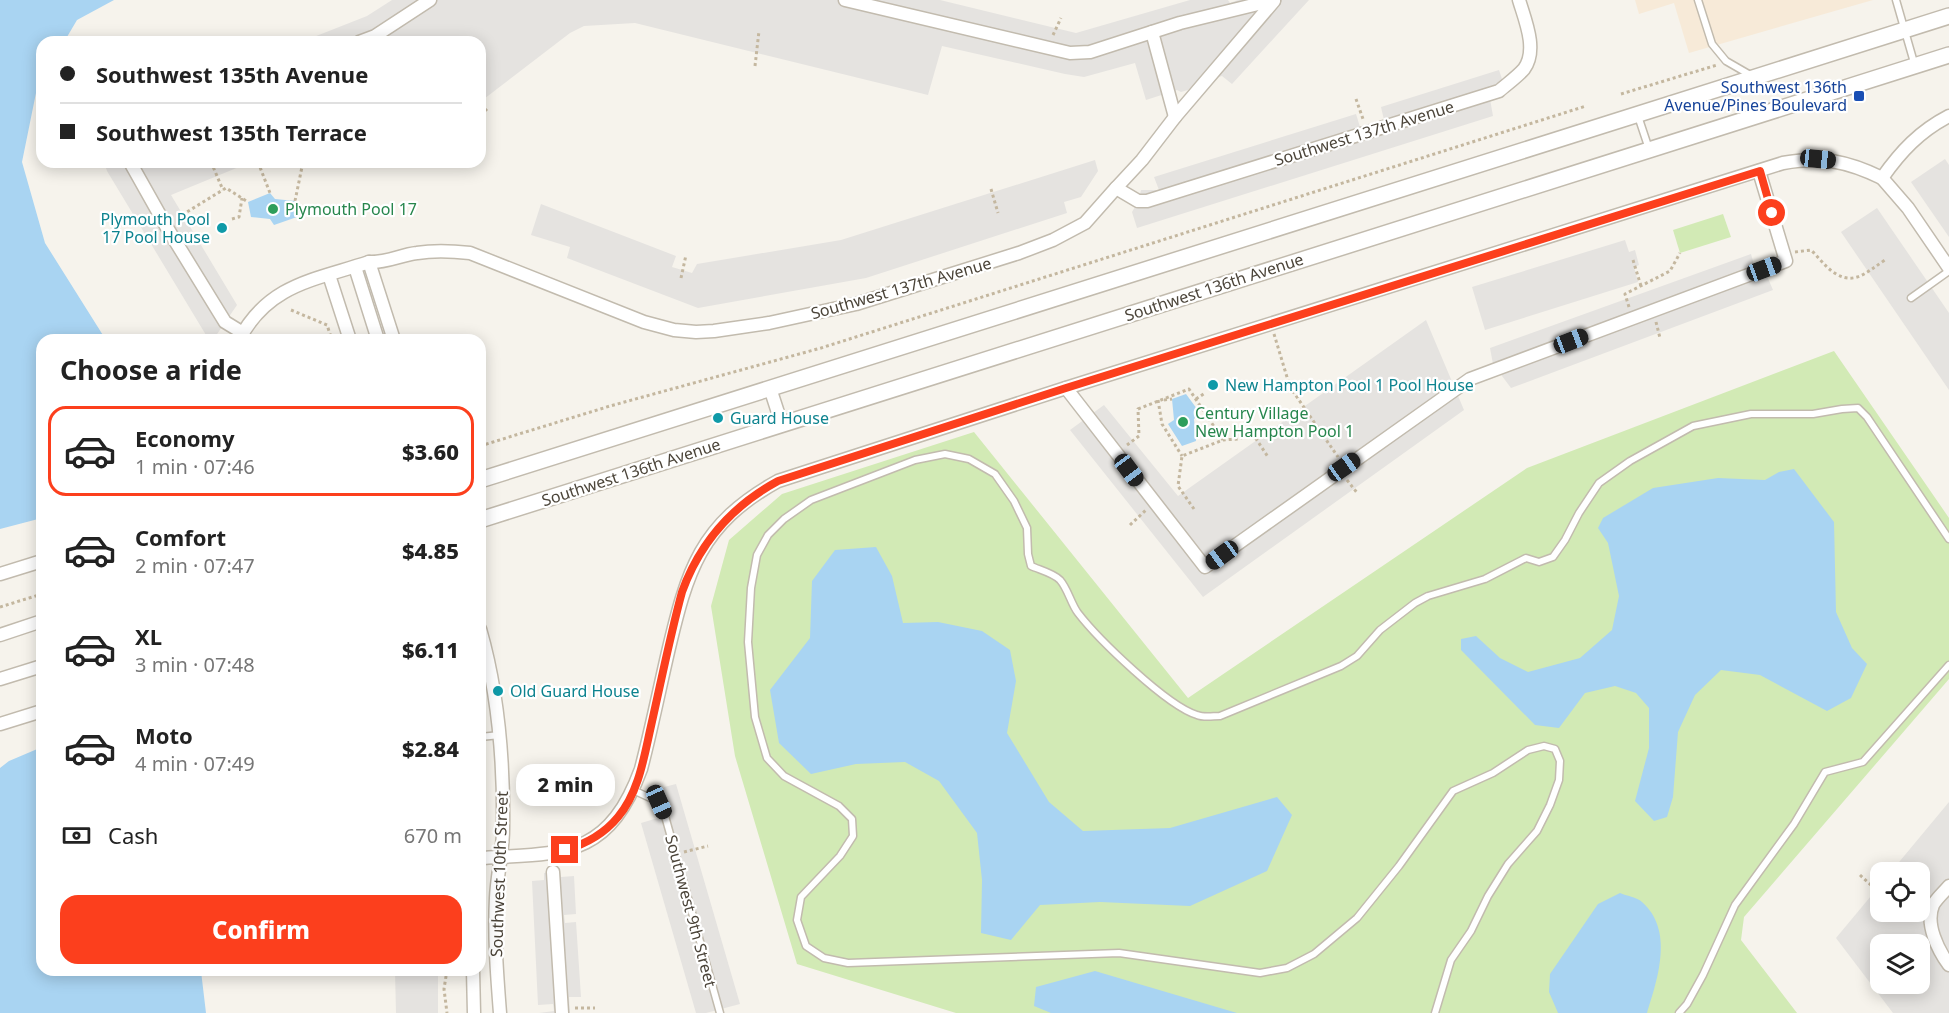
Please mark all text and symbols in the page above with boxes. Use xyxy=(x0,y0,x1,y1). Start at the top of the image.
text: Southwest 135th Avenue xyxy=(96,59,368,89)
place label: Southwest 136th Avenue/Pines Boulevard xyxy=(1664,76,1847,116)
marker: Southwest 136th Avenue/Pines Boulevard xyxy=(1852,89,1866,103)
street label: Southwest 137th Avenue xyxy=(1272,95,1456,171)
text: Southwest 135th Terrace xyxy=(96,117,367,147)
car xyxy=(1799,148,1837,170)
place label: Plymouth Pool 17 xyxy=(285,198,417,220)
route start xyxy=(1758,199,1785,226)
marker: Plymouth Pool 17 xyxy=(266,202,280,216)
place label: Plymouth Pool 17 Pool House xyxy=(101,208,210,248)
marker: Plymouth Pool 17 Pool House xyxy=(215,221,229,235)
street label: Southwest 136th Avenue xyxy=(1122,248,1306,326)
street label: Southwest 137th Avenue xyxy=(808,252,994,324)
car xyxy=(1744,254,1784,284)
car xyxy=(1551,326,1591,356)
text: Choose a ride xyxy=(60,351,242,388)
place label: New Hampton Pool 1 Pool House xyxy=(1225,374,1474,396)
marker: New Hampton Pool 1 Pool House xyxy=(1206,378,1220,392)
place label: Century Village New Hampton Pool 1 xyxy=(1195,402,1354,442)
place label: Guard House xyxy=(730,407,829,429)
marker: Guard House xyxy=(711,411,725,425)
marker: Century Village New Hampton Pool 1 xyxy=(1176,415,1190,429)
text: Economy xyxy=(135,423,234,453)
icon: car xyxy=(63,424,117,478)
street label: Southwest 136th Avenue xyxy=(539,433,723,511)
text: $3.60 xyxy=(402,436,459,466)
car xyxy=(1324,449,1364,485)
car xyxy=(1111,450,1147,490)
text: 1 min · 07:46 xyxy=(135,453,255,480)
text: Comfort xyxy=(135,522,226,552)
icon: car xyxy=(63,523,117,577)
text: $4.85 xyxy=(402,535,459,565)
car xyxy=(1202,537,1242,573)
text: 2 min · 07:47 xyxy=(135,552,255,579)
text: XL xyxy=(135,621,162,651)
icon: car xyxy=(63,622,117,676)
text: $6.11 xyxy=(402,634,459,664)
text: 3 min · 07:48 xyxy=(135,651,255,678)
place label: Old Guard House xyxy=(510,680,640,702)
marker: Old Guard House xyxy=(491,684,505,698)
text: Moto xyxy=(135,720,193,750)
icon: car xyxy=(63,721,117,775)
text: $2.84 xyxy=(402,733,459,763)
text: 4 min · 07:49 xyxy=(135,750,255,777)
callout: 2 min xyxy=(516,763,614,805)
text: 2 min xyxy=(538,771,593,798)
car xyxy=(643,782,675,822)
street label: Southwest 10th Street xyxy=(485,790,513,957)
icon: cash xyxy=(60,819,93,852)
text: Cash xyxy=(108,820,158,850)
text: 670 m xyxy=(404,822,462,849)
street label: Southwest 9th Street xyxy=(660,832,722,990)
route end xyxy=(551,836,578,863)
map controls xyxy=(1870,862,1930,994)
button: locate xyxy=(1870,862,1930,922)
button: Confirm xyxy=(60,895,462,964)
button: layers xyxy=(1870,934,1930,994)

